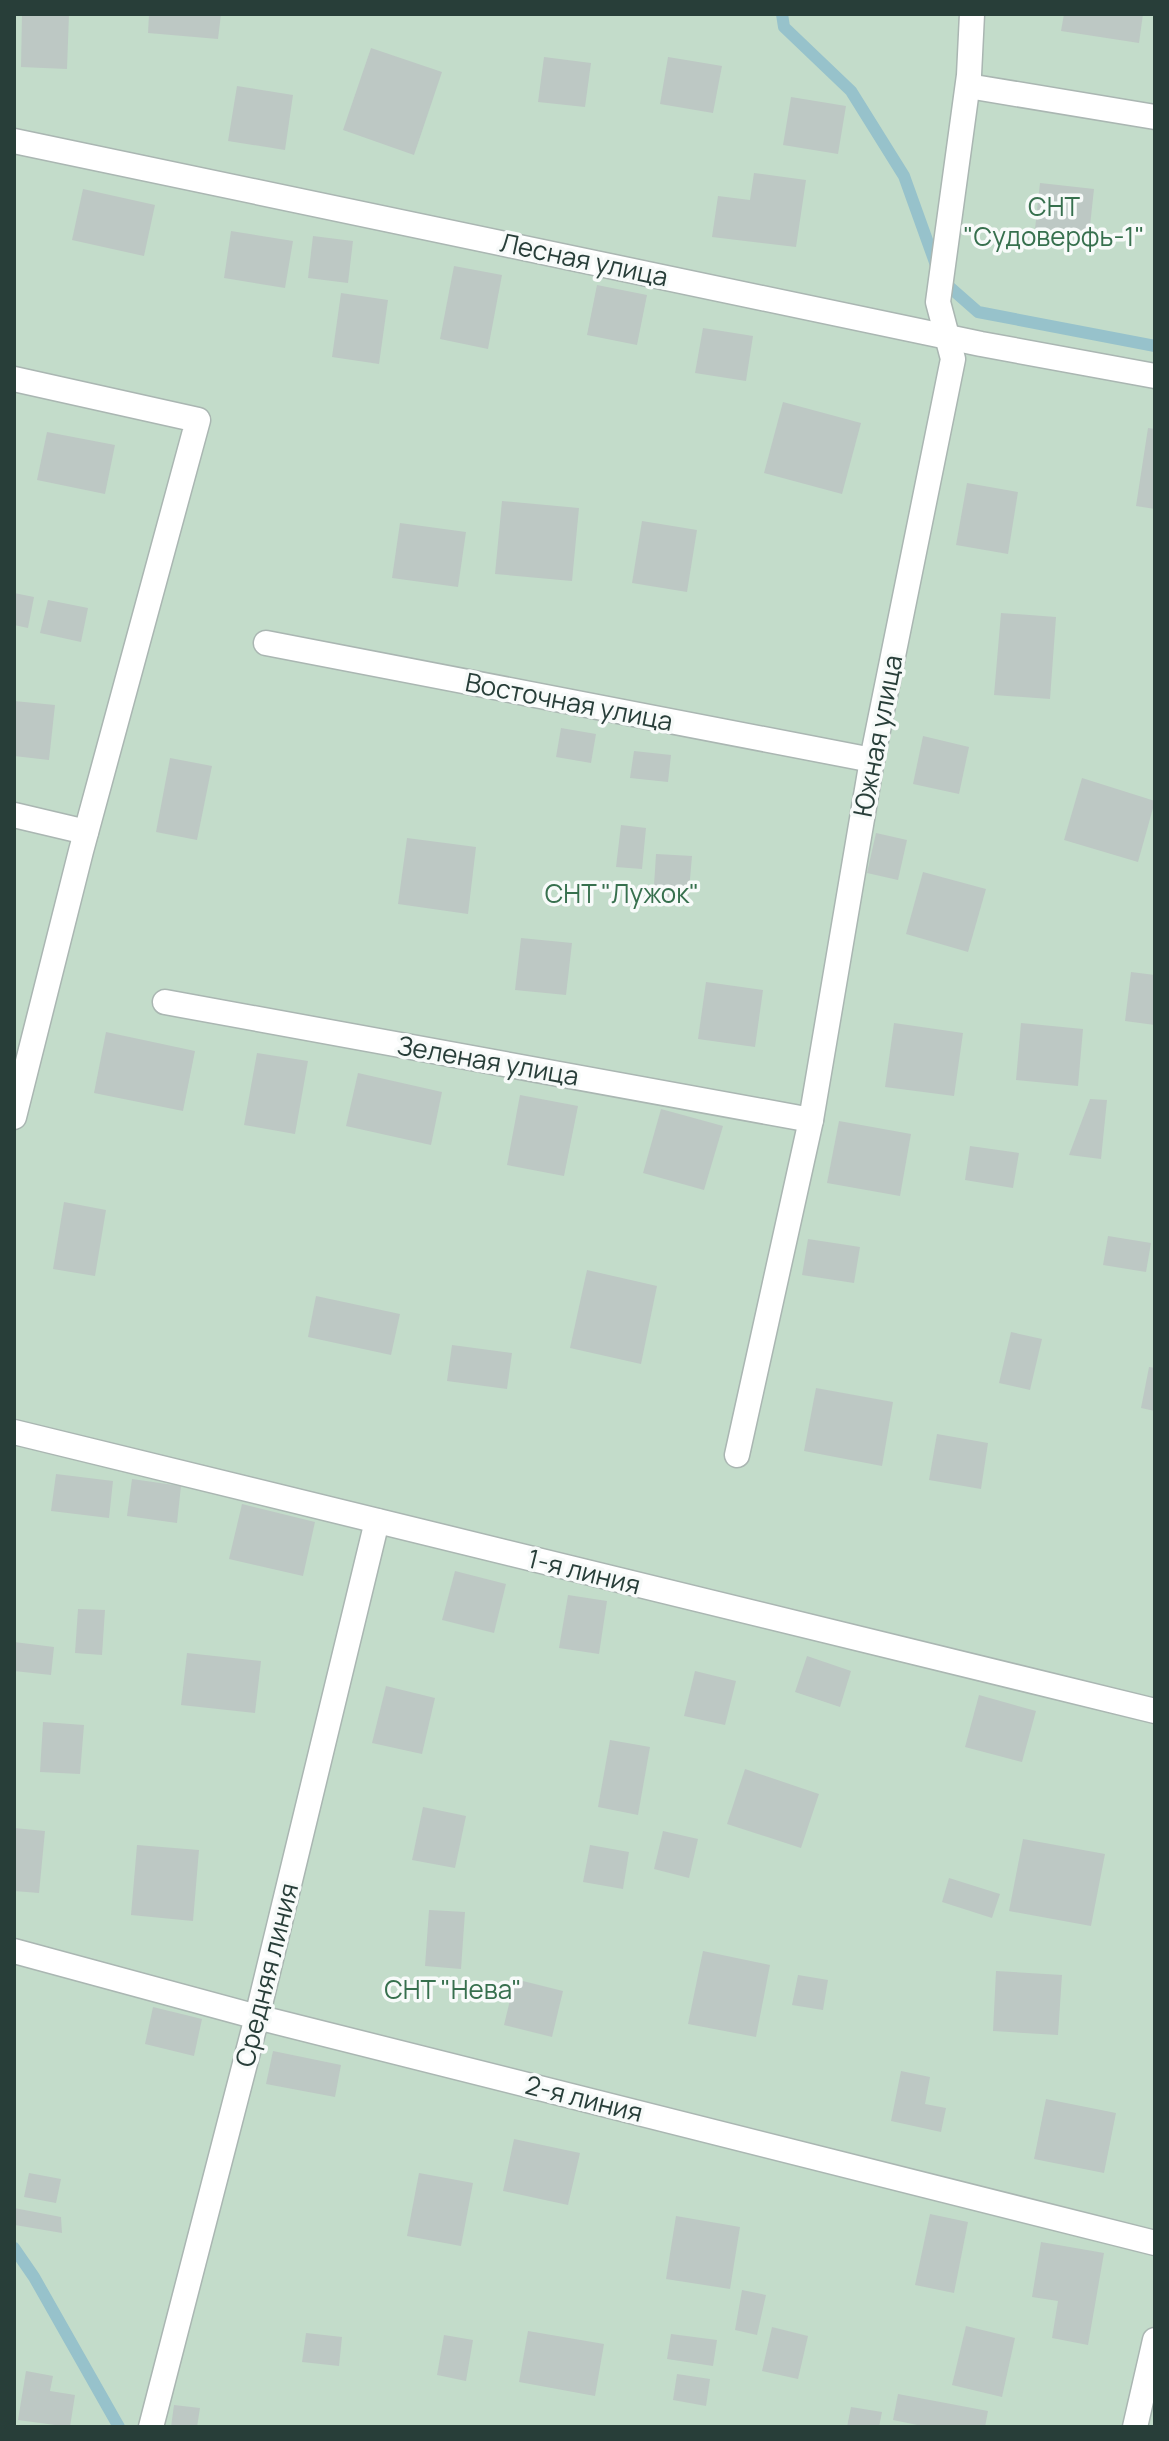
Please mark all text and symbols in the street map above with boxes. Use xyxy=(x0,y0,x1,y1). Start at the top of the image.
park label: СНТ "Судоверфь-1" xyxy=(963,188,1145,254)
street label: Лесная улица xyxy=(497,224,671,294)
street label: Южная улица xyxy=(844,652,910,820)
street label: Восточная улица xyxy=(462,663,676,739)
park label: СНТ "Лужок" xyxy=(545,875,699,911)
street label: Зеленая улица xyxy=(395,1026,582,1094)
street label: 1-я линия xyxy=(524,1540,644,1602)
street label: Средняя линия xyxy=(226,1879,306,2070)
park label: СНТ "Нева" xyxy=(384,1971,522,2007)
street label: 2-я линия xyxy=(522,2066,647,2130)

